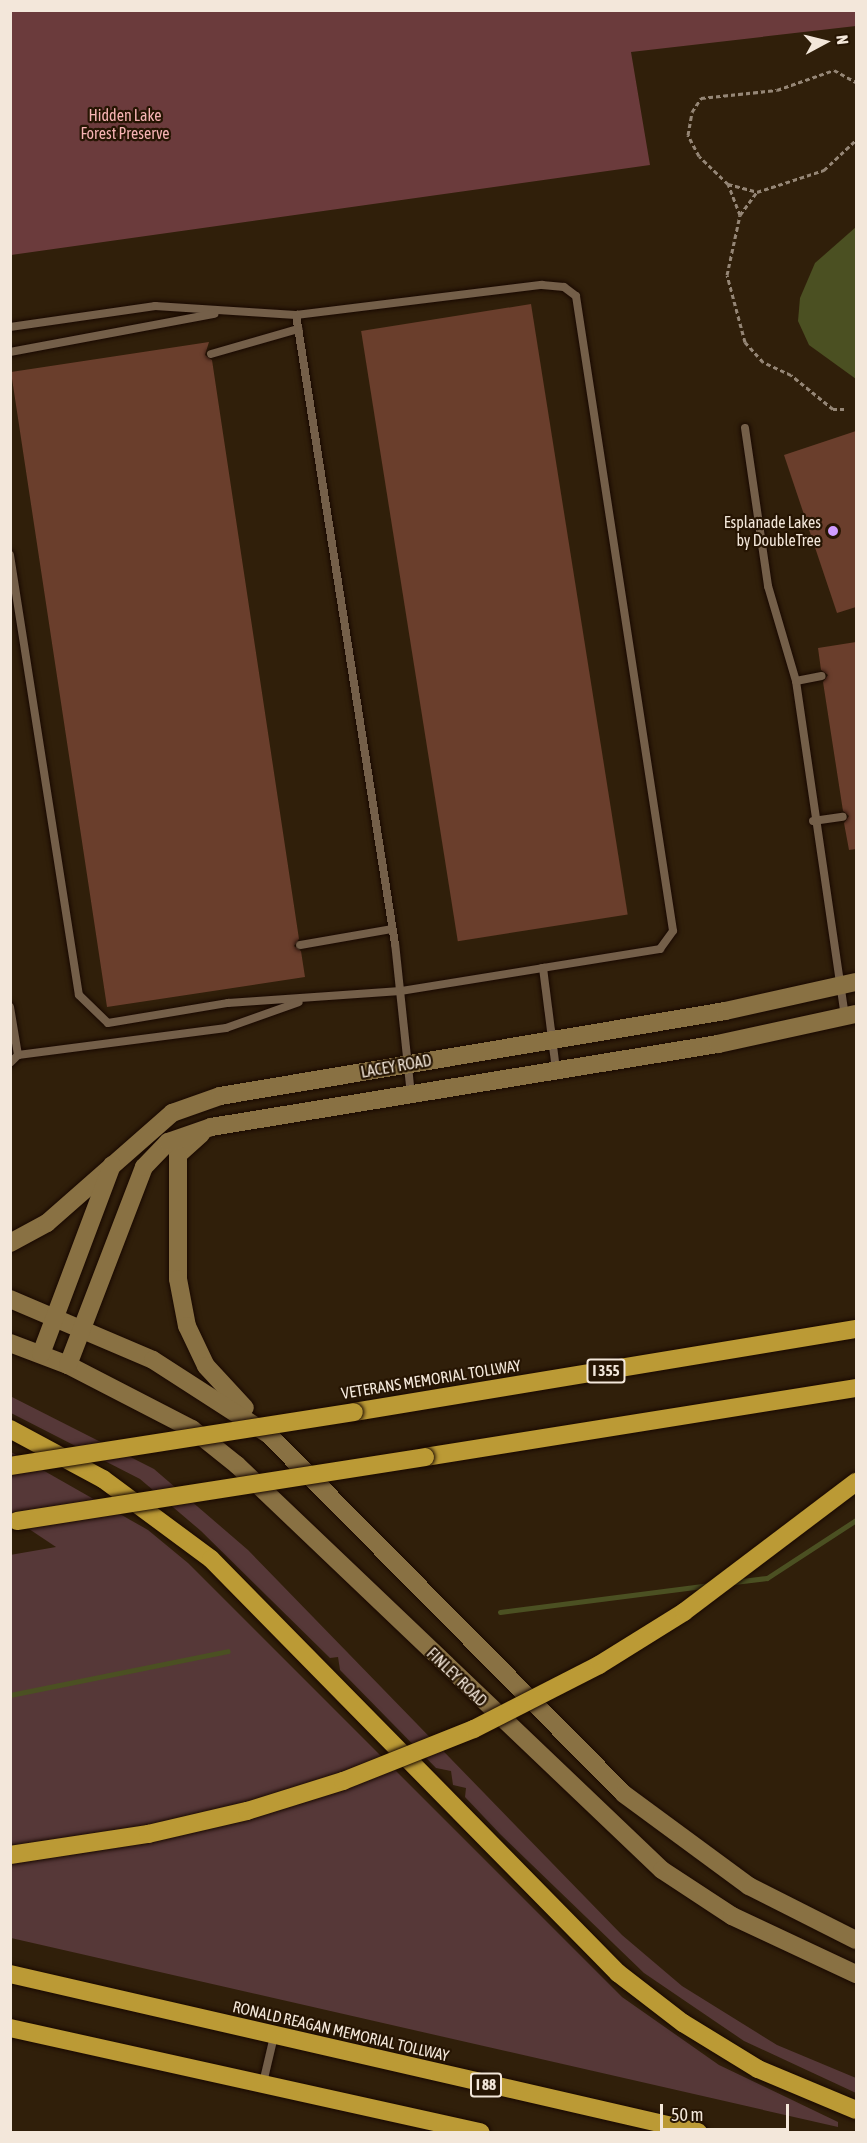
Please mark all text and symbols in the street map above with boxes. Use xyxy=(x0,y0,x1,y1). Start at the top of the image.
north arrow xyxy=(795,12,855,72)
text: N xyxy=(833,34,852,46)
park label: Hidden Lake Forest Preserve xyxy=(80,105,170,143)
place label: Esplanade Lakes by DoubleTree xyxy=(724,512,821,550)
marker: Esplanade Lakes by DoubleTree xyxy=(826,524,840,538)
street label: LACEY ROAD xyxy=(359,1050,433,1082)
street label: VETERANS MEMORIAL TOLLWAY xyxy=(340,1355,522,1403)
road number: I 355 xyxy=(585,1359,627,1383)
street label: FINLEY ROAD xyxy=(423,1644,491,1710)
street label: RONALD REAGAN MEMORIAL TOLLWAY xyxy=(231,1997,451,2065)
road number: I 88 xyxy=(470,2073,502,2097)
scale bar xyxy=(663,2092,792,2130)
text: 50 m xyxy=(671,2104,703,2125)

